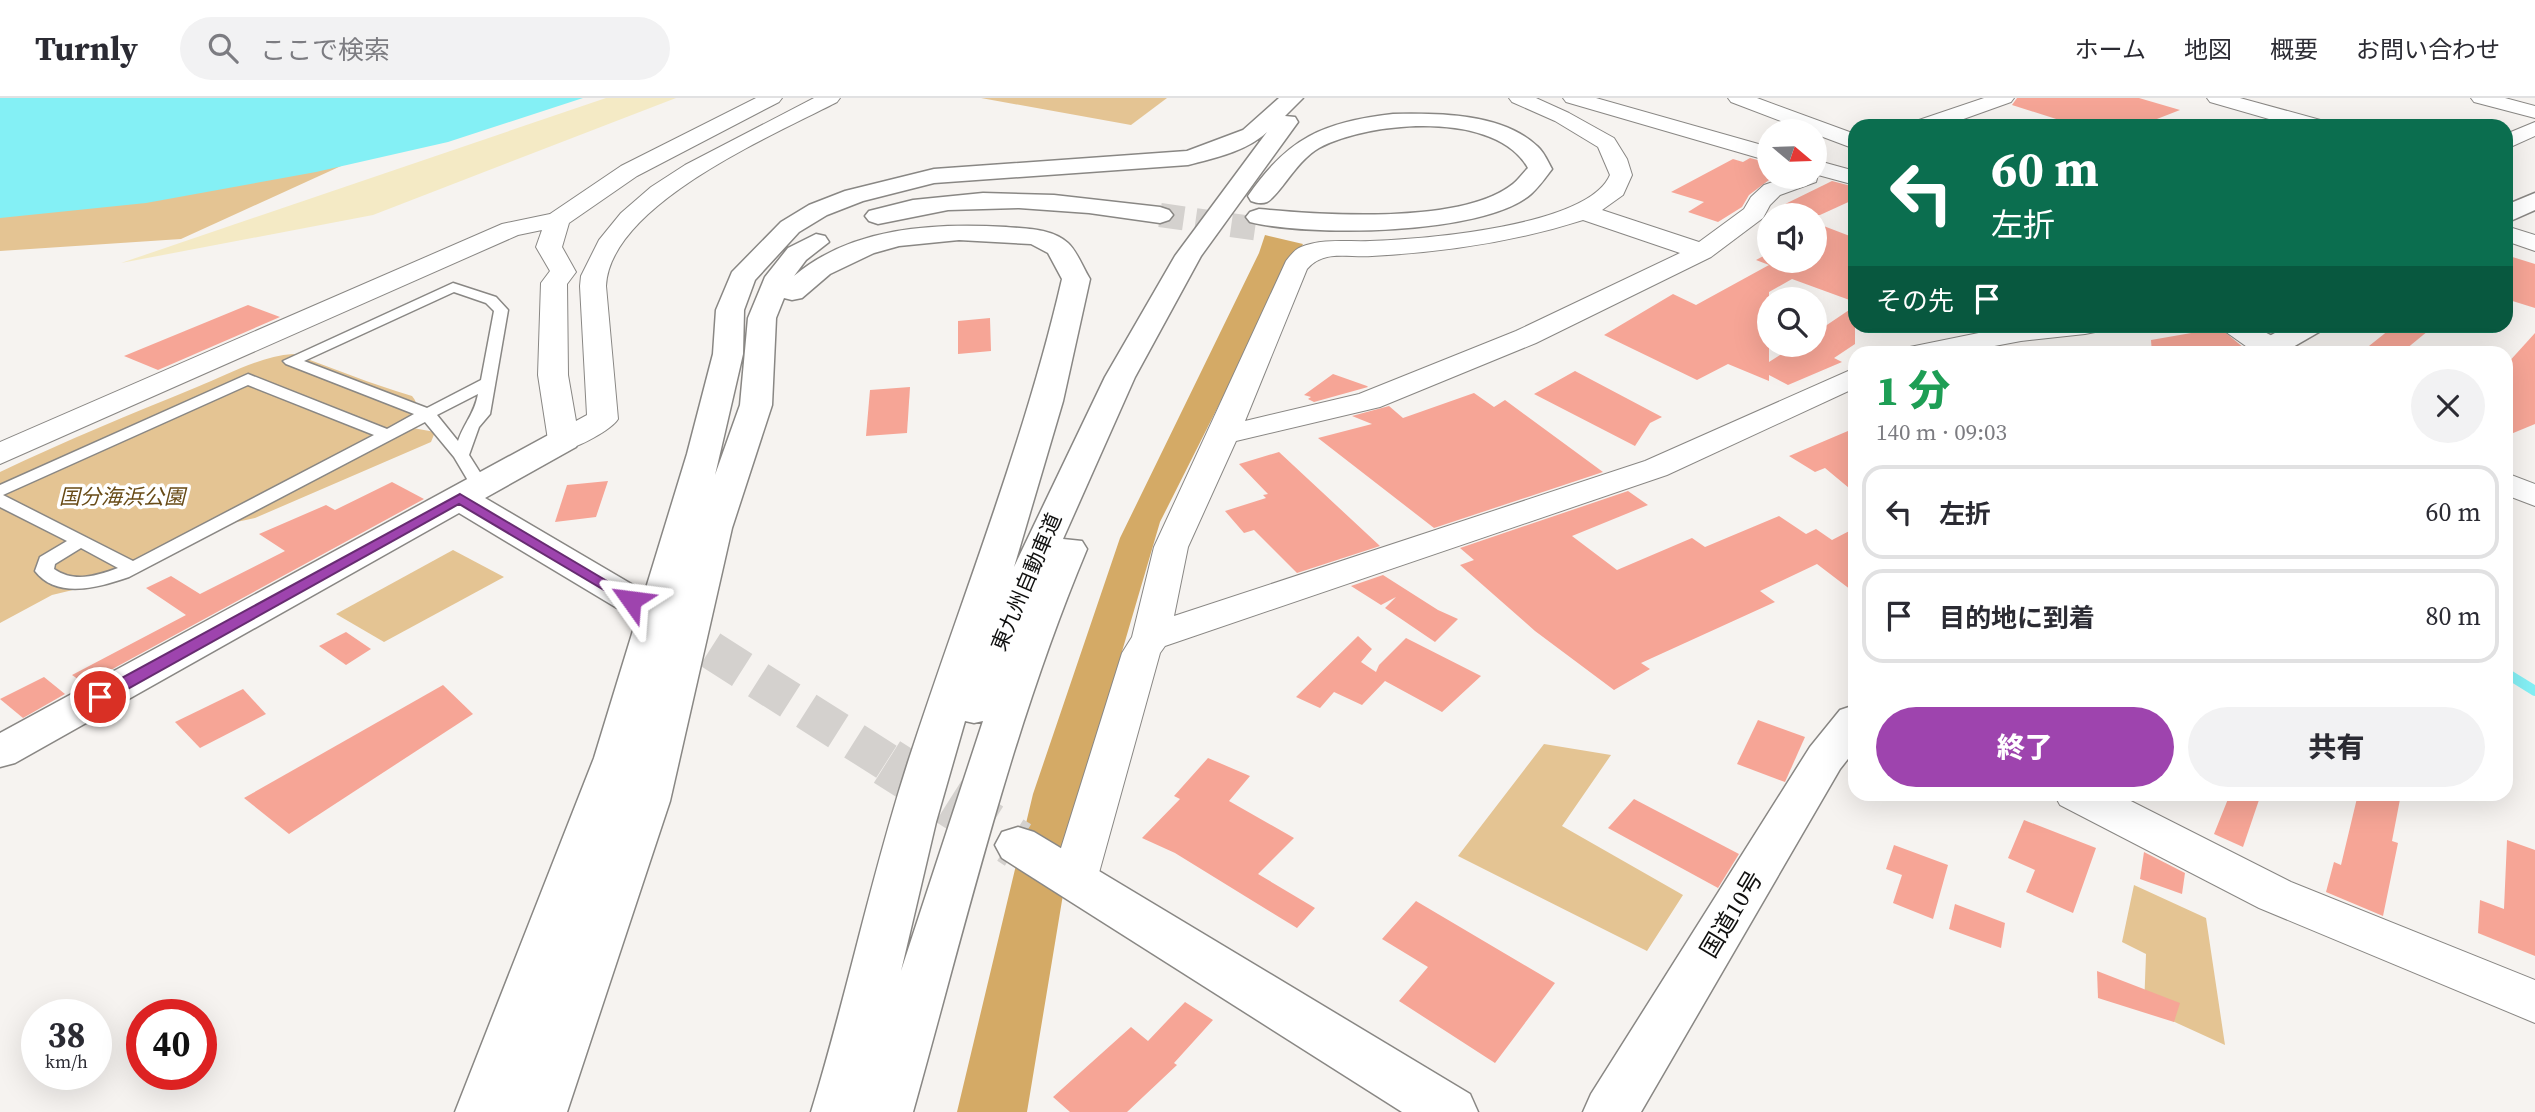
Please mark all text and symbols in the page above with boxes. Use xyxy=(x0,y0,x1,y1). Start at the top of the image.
search box xyxy=(180,17,670,80)
text: Turnly xyxy=(35,26,138,71)
icon: search xyxy=(204,29,242,67)
text: ここで検索 xyxy=(260,32,390,68)
text: ホーム xyxy=(2075,33,2146,66)
text: 地図 xyxy=(2184,33,2232,66)
text: 概要 xyxy=(2270,33,2318,66)
text: お問い合わせ xyxy=(2356,33,2500,66)
north arrow xyxy=(1757,119,1827,189)
map controls xyxy=(1757,119,1827,357)
text: 60 m xyxy=(1991,135,2099,202)
icon: left xyxy=(1876,147,1967,238)
button: sound xyxy=(1757,203,1827,273)
text: 左折 xyxy=(1991,203,2055,247)
icon: arrive xyxy=(1968,280,2006,318)
text: その先 xyxy=(1876,283,1954,319)
button: search xyxy=(1757,287,1827,357)
text: 1 分 xyxy=(1876,361,1950,419)
button: close xyxy=(2411,369,2485,443)
text: 140 m · 09:03 xyxy=(1876,416,2007,448)
park label: 国分海浜公園 xyxy=(59,482,188,511)
icon: left xyxy=(1880,493,1918,531)
text: 60 m xyxy=(2426,494,2481,530)
text: 左折 xyxy=(1939,496,1991,532)
street label: 東九州自動車道 xyxy=(984,509,1068,655)
position arrow xyxy=(594,563,668,637)
icon: arrive xyxy=(1880,597,1918,635)
text: 80 m xyxy=(2426,598,2481,634)
text: 目的地に到着 xyxy=(1939,600,2095,636)
pin xyxy=(70,667,130,727)
icon: arrive xyxy=(81,678,119,716)
button: 終了 xyxy=(1876,707,2174,787)
button: 共有 xyxy=(2188,707,2485,787)
street label: 国道10号 xyxy=(1692,864,1770,964)
speed limit sign: 40 xyxy=(126,999,217,1090)
text: 38 xyxy=(48,1011,85,1059)
text: km/h xyxy=(45,1049,88,1074)

